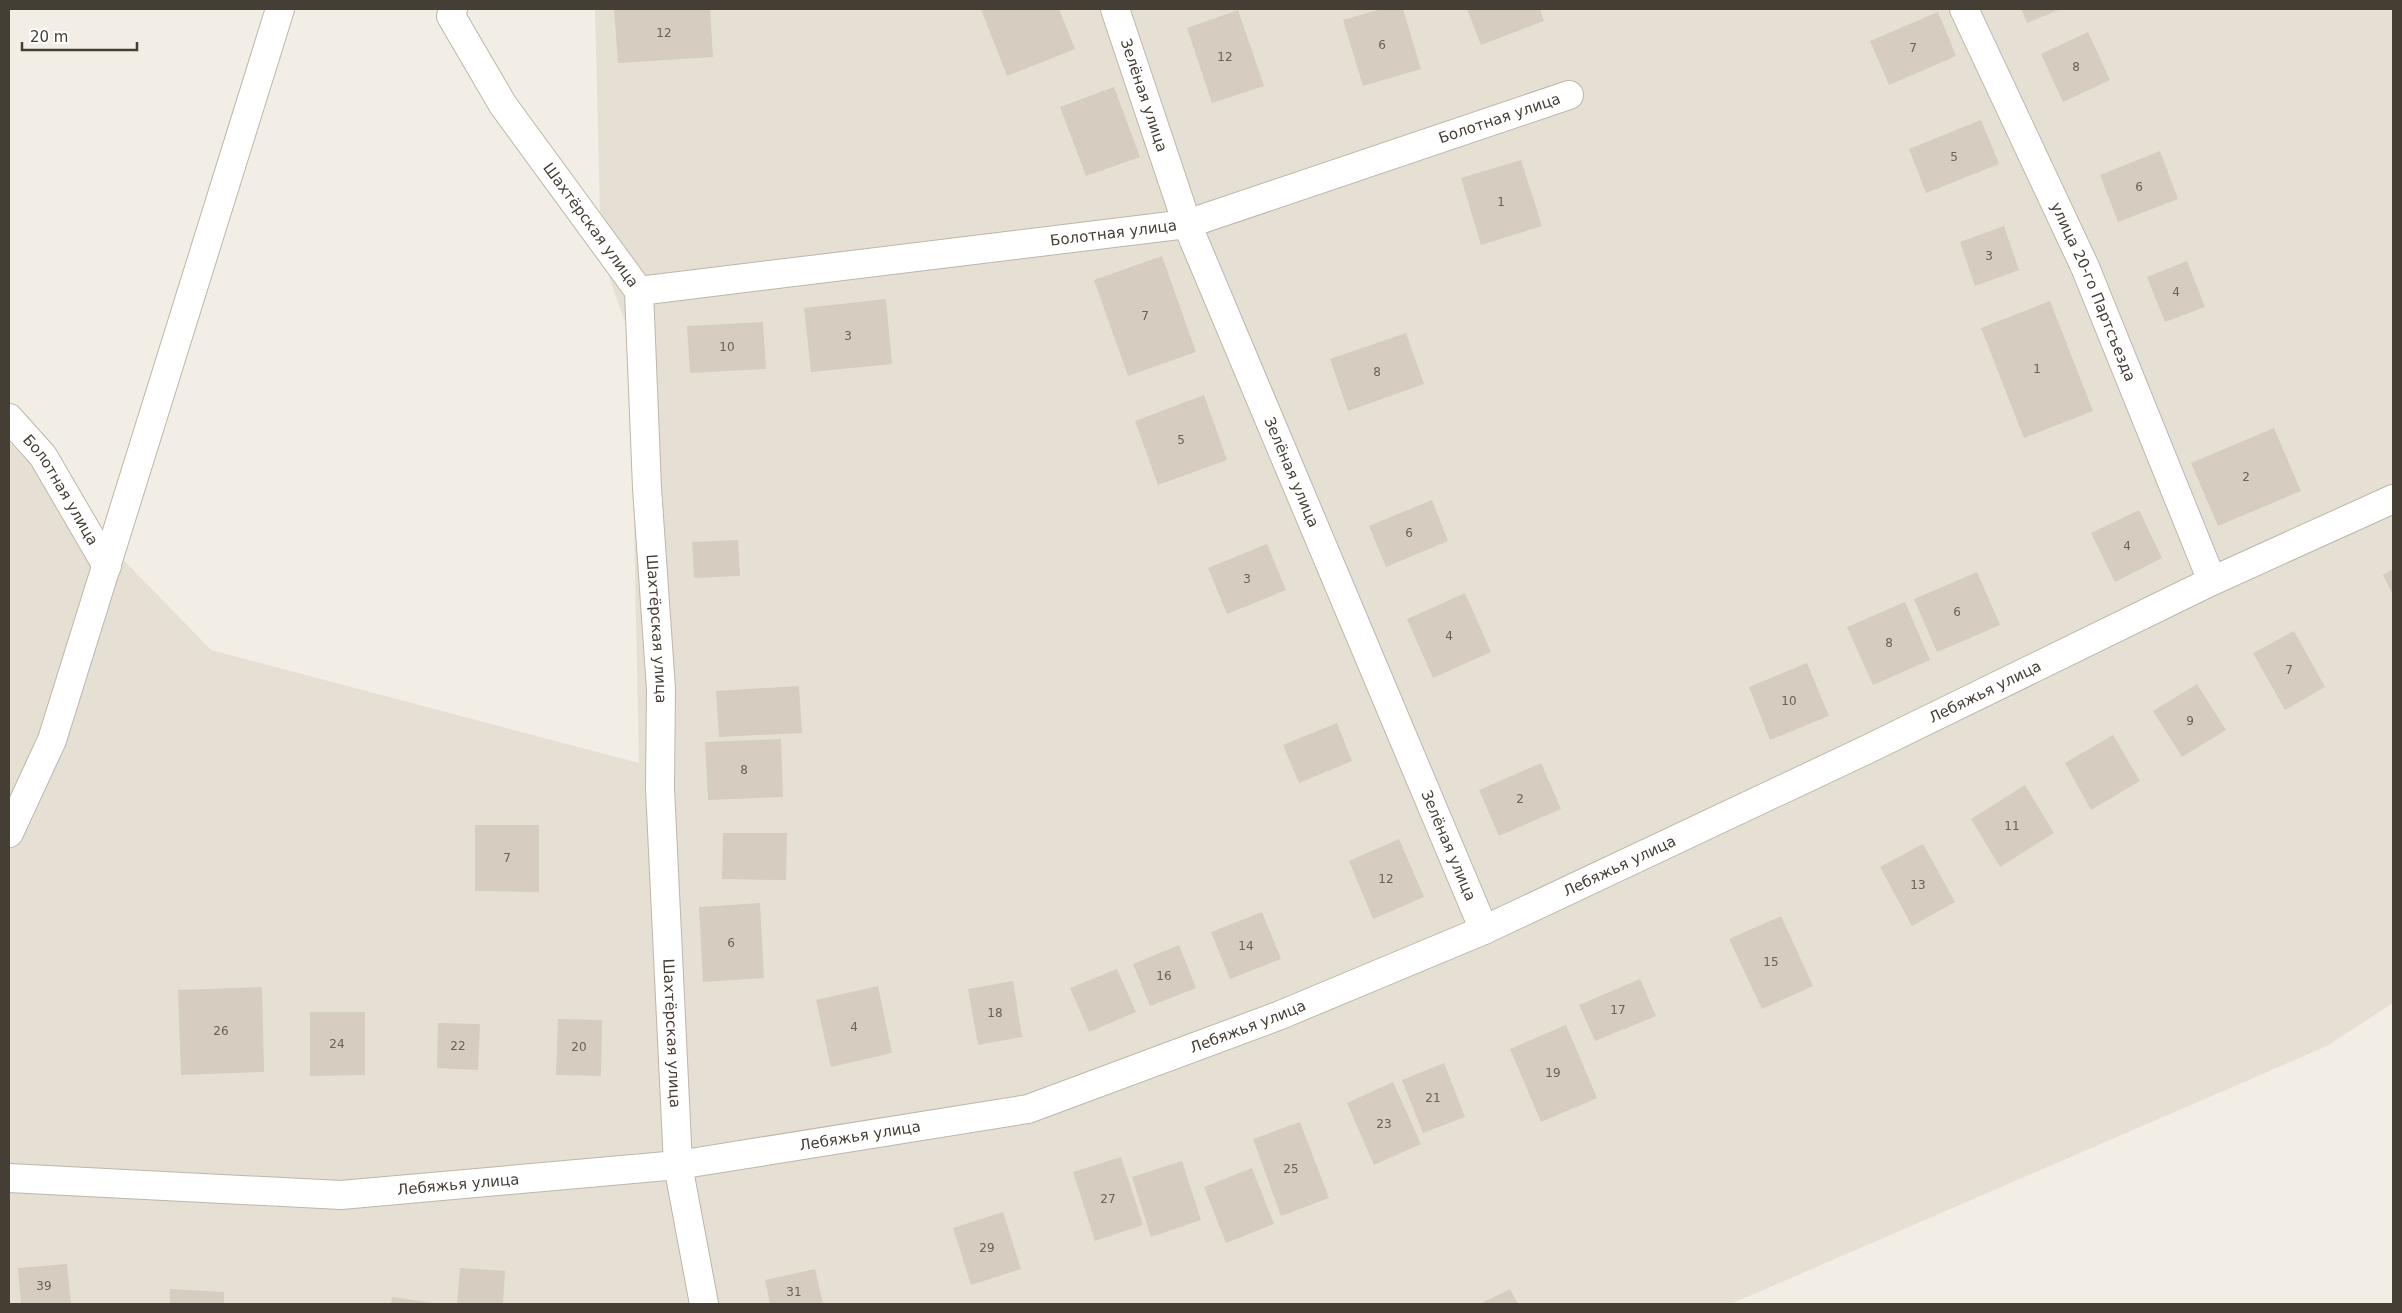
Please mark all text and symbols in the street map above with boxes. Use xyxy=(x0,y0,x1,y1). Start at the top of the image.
scale bar xyxy=(22,20,138,52)
house number: 12 xyxy=(656,26,672,40)
text: 20 m xyxy=(30,28,68,46)
street label: Зелёная улица xyxy=(1117,36,1171,154)
house number: 6 xyxy=(1378,38,1386,52)
house number: 7 xyxy=(1909,41,1917,55)
house number: 12 xyxy=(1217,50,1233,64)
house number: 8 xyxy=(2072,60,2080,74)
street label: Болотная улица xyxy=(1436,90,1563,147)
house number: 5 xyxy=(1950,150,1958,164)
street label: Шахтёрская улица xyxy=(539,159,642,291)
house number: 6 xyxy=(2135,180,2143,194)
house number: 1 xyxy=(1497,195,1505,209)
street label: улица 20-го Партсъезда xyxy=(2047,199,2139,384)
street label: Болотная улица xyxy=(1049,216,1178,250)
house number: 3 xyxy=(1985,249,1993,263)
house number: 4 xyxy=(2172,285,2180,299)
house number: 7 xyxy=(1141,309,1149,323)
house number: 3 xyxy=(844,329,852,343)
house number: 10 xyxy=(719,340,735,354)
house number: 1 xyxy=(2033,362,2041,376)
house number: 8 xyxy=(1373,365,1381,379)
street label: Зелёная улица xyxy=(1260,414,1323,530)
street label: Болотная улица xyxy=(19,431,102,548)
house number: 5 xyxy=(1177,433,1185,447)
house number: 2 xyxy=(2242,470,2250,484)
house number: 6 xyxy=(1405,526,1413,540)
house number: 4 xyxy=(2123,539,2131,553)
street label: Шахтёрская улица xyxy=(643,553,670,703)
house number: 3 xyxy=(1243,572,1251,586)
house number: 6 xyxy=(1953,605,1961,619)
house number: 4 xyxy=(1445,629,1453,643)
house number: 8 xyxy=(1885,636,1893,650)
street label: Лебяжья улица xyxy=(1926,657,2044,727)
house number: 7 xyxy=(2285,663,2293,677)
house number: 10 xyxy=(1781,694,1797,708)
house number: 9 xyxy=(2186,714,2194,728)
house number: 8 xyxy=(740,763,748,777)
street label: Зелёная улица xyxy=(1417,788,1480,903)
house number: 2 xyxy=(1516,792,1524,806)
house number: 11 xyxy=(2004,819,2020,833)
street label: Лебяжья улица xyxy=(1560,832,1679,900)
house number: 7 xyxy=(503,851,511,865)
house number: 12 xyxy=(1378,872,1394,886)
house number: 13 xyxy=(1910,878,1926,892)
house number: 6 xyxy=(727,936,735,950)
house number: 14 xyxy=(1238,939,1254,953)
house number: 15 xyxy=(1763,955,1779,969)
street label: Шахтёрская улица xyxy=(659,958,684,1108)
house number: 16 xyxy=(1156,969,1172,983)
street label: Лебяжья улица xyxy=(1187,996,1309,1057)
house number: 17 xyxy=(1610,1003,1626,1017)
house number: 18 xyxy=(987,1006,1003,1020)
house number: 4 xyxy=(850,1020,858,1034)
house number: 26 xyxy=(213,1024,229,1038)
house number: 24 xyxy=(329,1037,345,1051)
house number: 22 xyxy=(450,1039,466,1053)
house number: 20 xyxy=(571,1040,587,1054)
house number: 19 xyxy=(1545,1066,1561,1080)
house number: 21 xyxy=(1425,1091,1441,1105)
street label: Лебяжья улица xyxy=(798,1117,922,1154)
house number: 23 xyxy=(1376,1117,1392,1131)
house number: 25 xyxy=(1283,1162,1299,1176)
street label: Лебяжья улица xyxy=(396,1170,520,1199)
house number: 27 xyxy=(1100,1192,1116,1206)
house number: 29 xyxy=(979,1241,995,1255)
house number: 39 xyxy=(36,1279,52,1293)
house number: 31 xyxy=(786,1285,802,1299)

